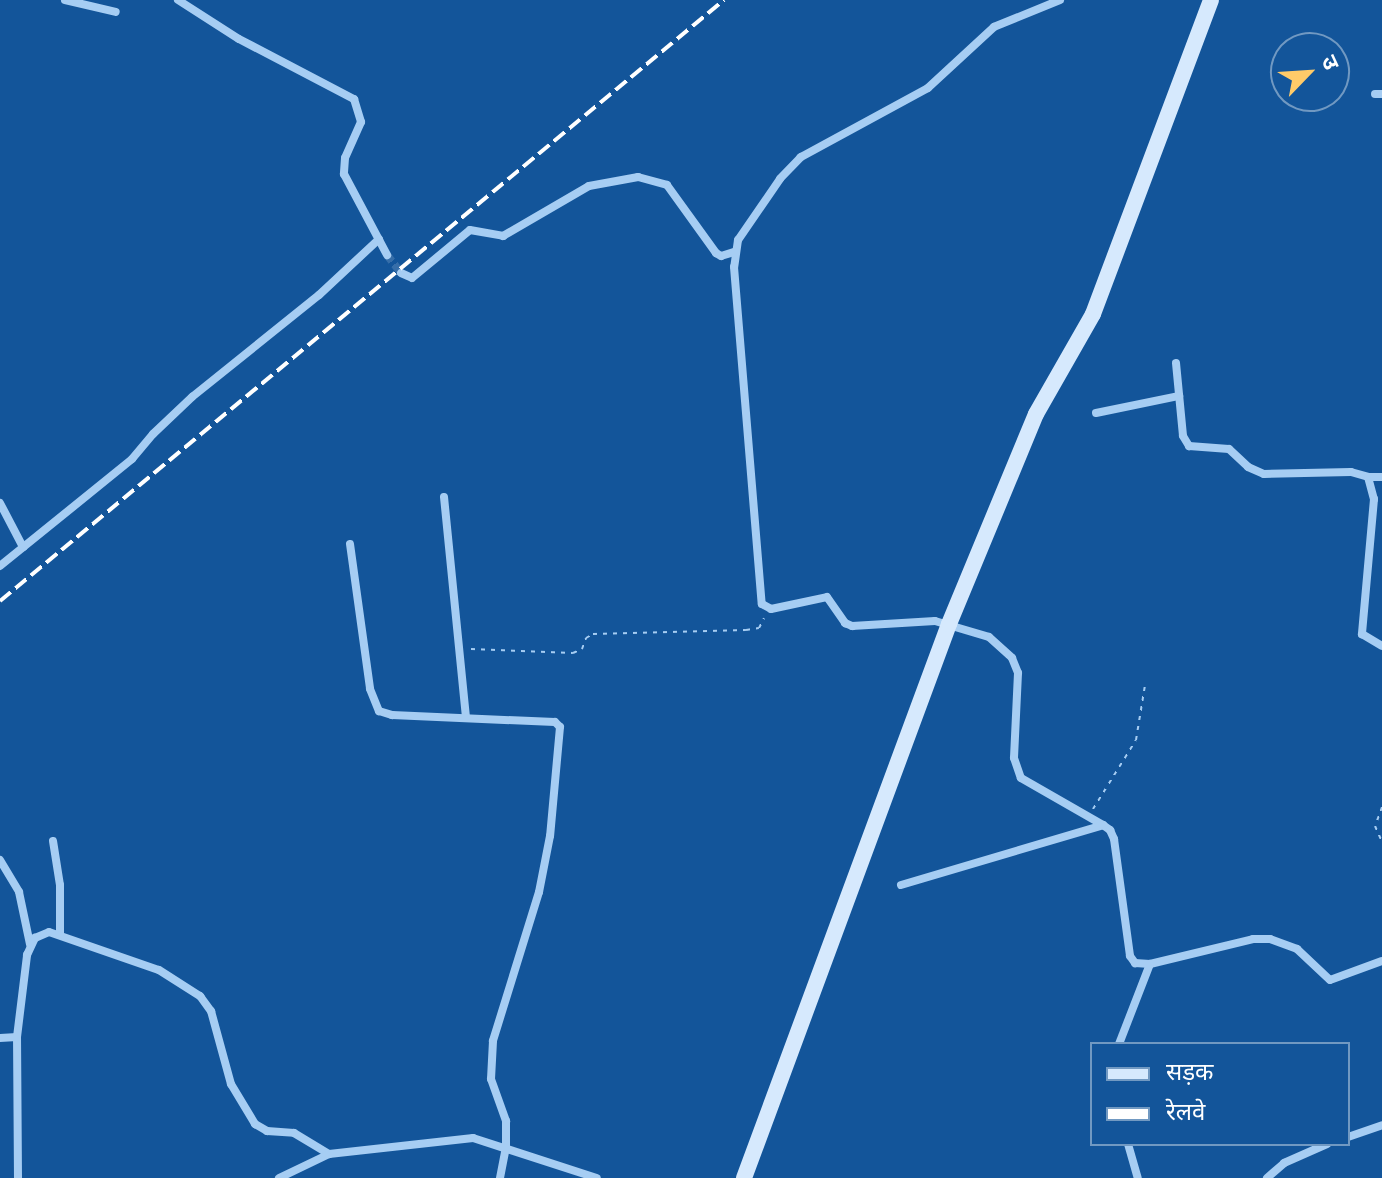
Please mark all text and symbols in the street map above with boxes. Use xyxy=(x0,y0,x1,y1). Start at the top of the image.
north arrow xyxy=(1270,32,1350,112)
text: उ xyxy=(1316,51,1344,74)
legend xyxy=(1090,1042,1350,1146)
text: सड़क xyxy=(1166,1058,1214,1086)
text: रेलवे xyxy=(1166,1098,1205,1126)

